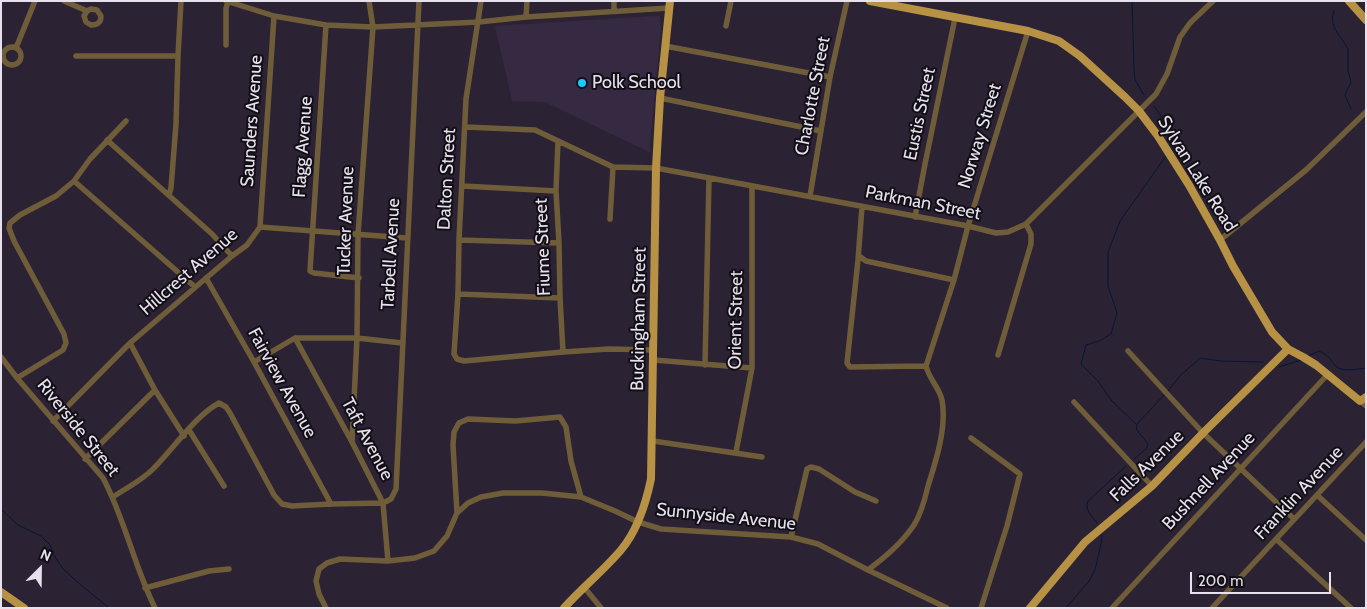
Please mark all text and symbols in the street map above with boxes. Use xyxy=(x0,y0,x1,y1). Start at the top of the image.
street label: Charlotte Street xyxy=(791,35,835,157)
street label: Saunders Avenue xyxy=(237,54,267,188)
street label: Eustis Street xyxy=(900,66,940,162)
place label: Polk School xyxy=(592,72,681,94)
marker: Polk School xyxy=(576,77,588,89)
street label: Norway Street xyxy=(954,81,1006,191)
street label: Flagg Avenue xyxy=(289,96,317,198)
street label: Sylvan Lake Road xyxy=(1153,112,1241,236)
street label: Dalton Street xyxy=(434,128,460,230)
street label: Tucker Avenue xyxy=(333,166,359,276)
street label: Parkman Street xyxy=(863,181,983,225)
street label: Tarbell Avenue xyxy=(377,198,405,310)
street label: Fiume Street xyxy=(530,198,556,296)
street label: Hillcrest Avenue xyxy=(136,224,242,320)
street label: Buckingham Street xyxy=(627,247,651,391)
street label: Orient Street xyxy=(724,270,748,370)
street label: Fairview Avenue xyxy=(243,324,321,442)
street label: Riverside Street xyxy=(32,375,124,481)
street label: Taft Avenue xyxy=(336,394,398,484)
street label: Falls Avenue xyxy=(1106,426,1188,506)
street label: Bushnell Avenue xyxy=(1158,427,1260,535)
street label: Franklin Avenue xyxy=(1250,442,1348,544)
street label: Sunnyside Avenue xyxy=(655,499,797,535)
north arrow xyxy=(15,544,65,594)
text: N xyxy=(38,545,54,565)
scale bar xyxy=(1192,562,1333,594)
text: 200 m xyxy=(1198,572,1243,590)

